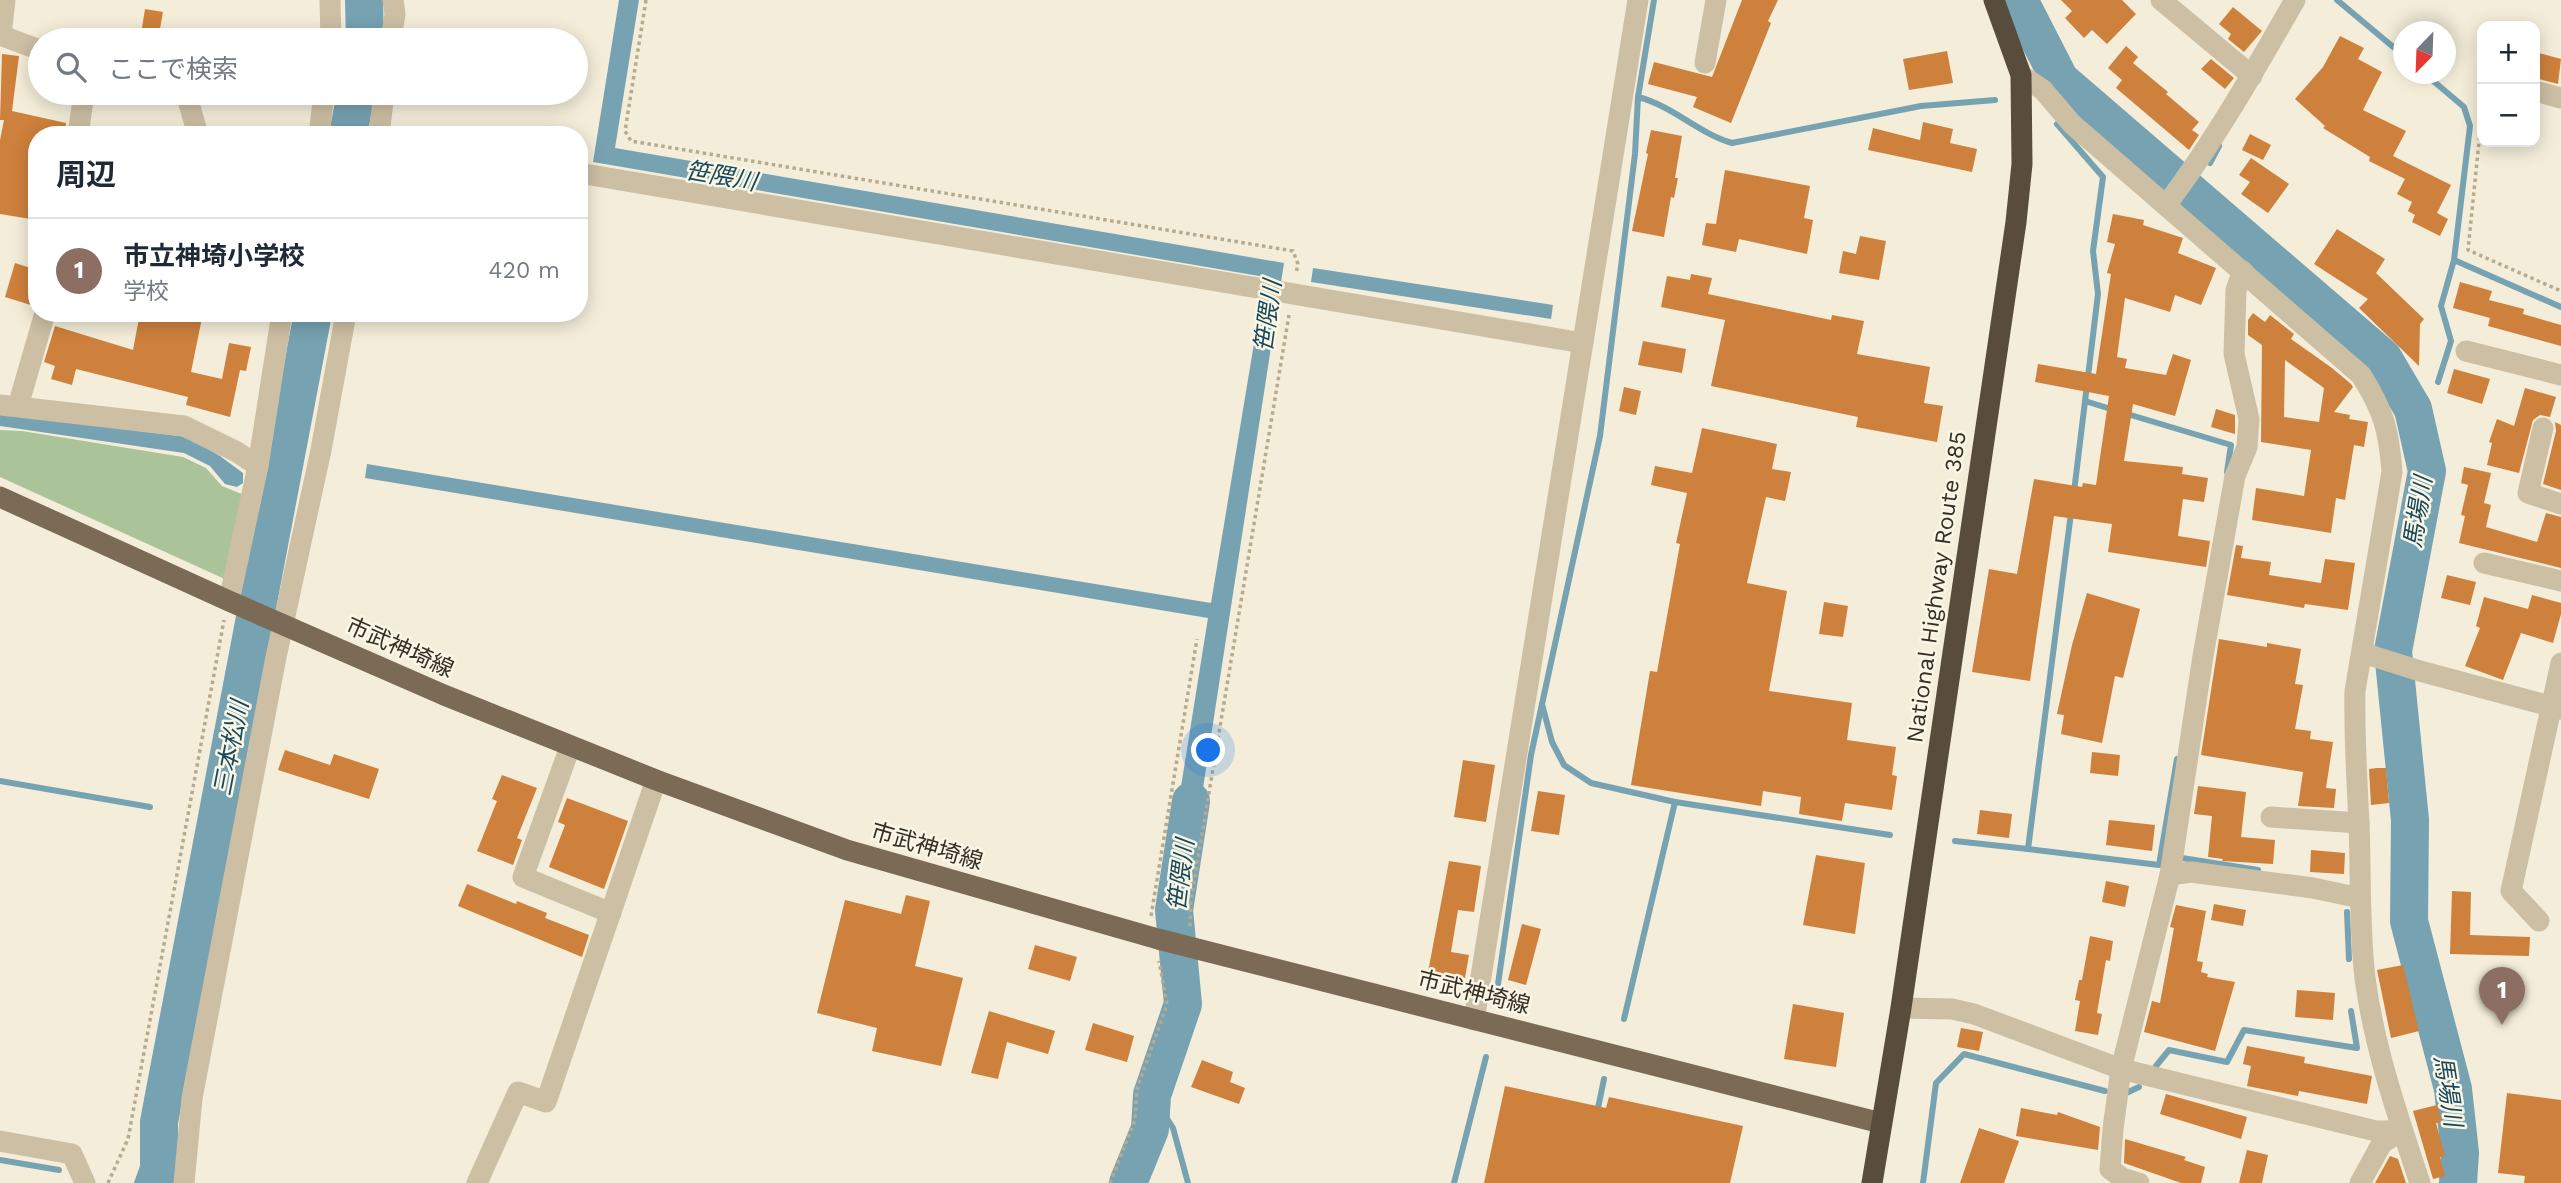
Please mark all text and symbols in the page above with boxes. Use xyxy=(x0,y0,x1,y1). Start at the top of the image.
north arrow xyxy=(2393,21,2456,84)
map controls xyxy=(2477,21,2540,147)
button: + xyxy=(2477,21,2540,84)
search box xyxy=(28,28,588,105)
icon: search xyxy=(52,48,90,86)
text: ここで検索 xyxy=(108,54,238,84)
button: − xyxy=(2477,84,2540,147)
water label: 笹隈川 xyxy=(683,156,762,197)
text: 周辺 xyxy=(56,157,116,192)
text: 市立神埼小学校 xyxy=(123,241,305,271)
text: 1 xyxy=(74,257,84,284)
text: 420 m xyxy=(488,257,560,284)
water label: 笹隈川 xyxy=(1249,275,1287,354)
text: 学校 xyxy=(123,278,169,305)
street label: National Highway Route 385 xyxy=(1901,429,1972,745)
water label: 馬場川 xyxy=(2399,471,2438,550)
street label: 市武神埼線 xyxy=(342,612,458,683)
water label: 三本松川 xyxy=(208,695,254,798)
your location xyxy=(1191,733,1225,767)
street label: 市武神埼線 xyxy=(868,818,986,875)
water label: 笹隈川 xyxy=(1163,835,1200,912)
street label: 市武神埼線 xyxy=(1415,965,1533,1019)
pin: 1 xyxy=(2479,967,2525,1025)
water label: 馬場川 xyxy=(2429,1053,2468,1132)

